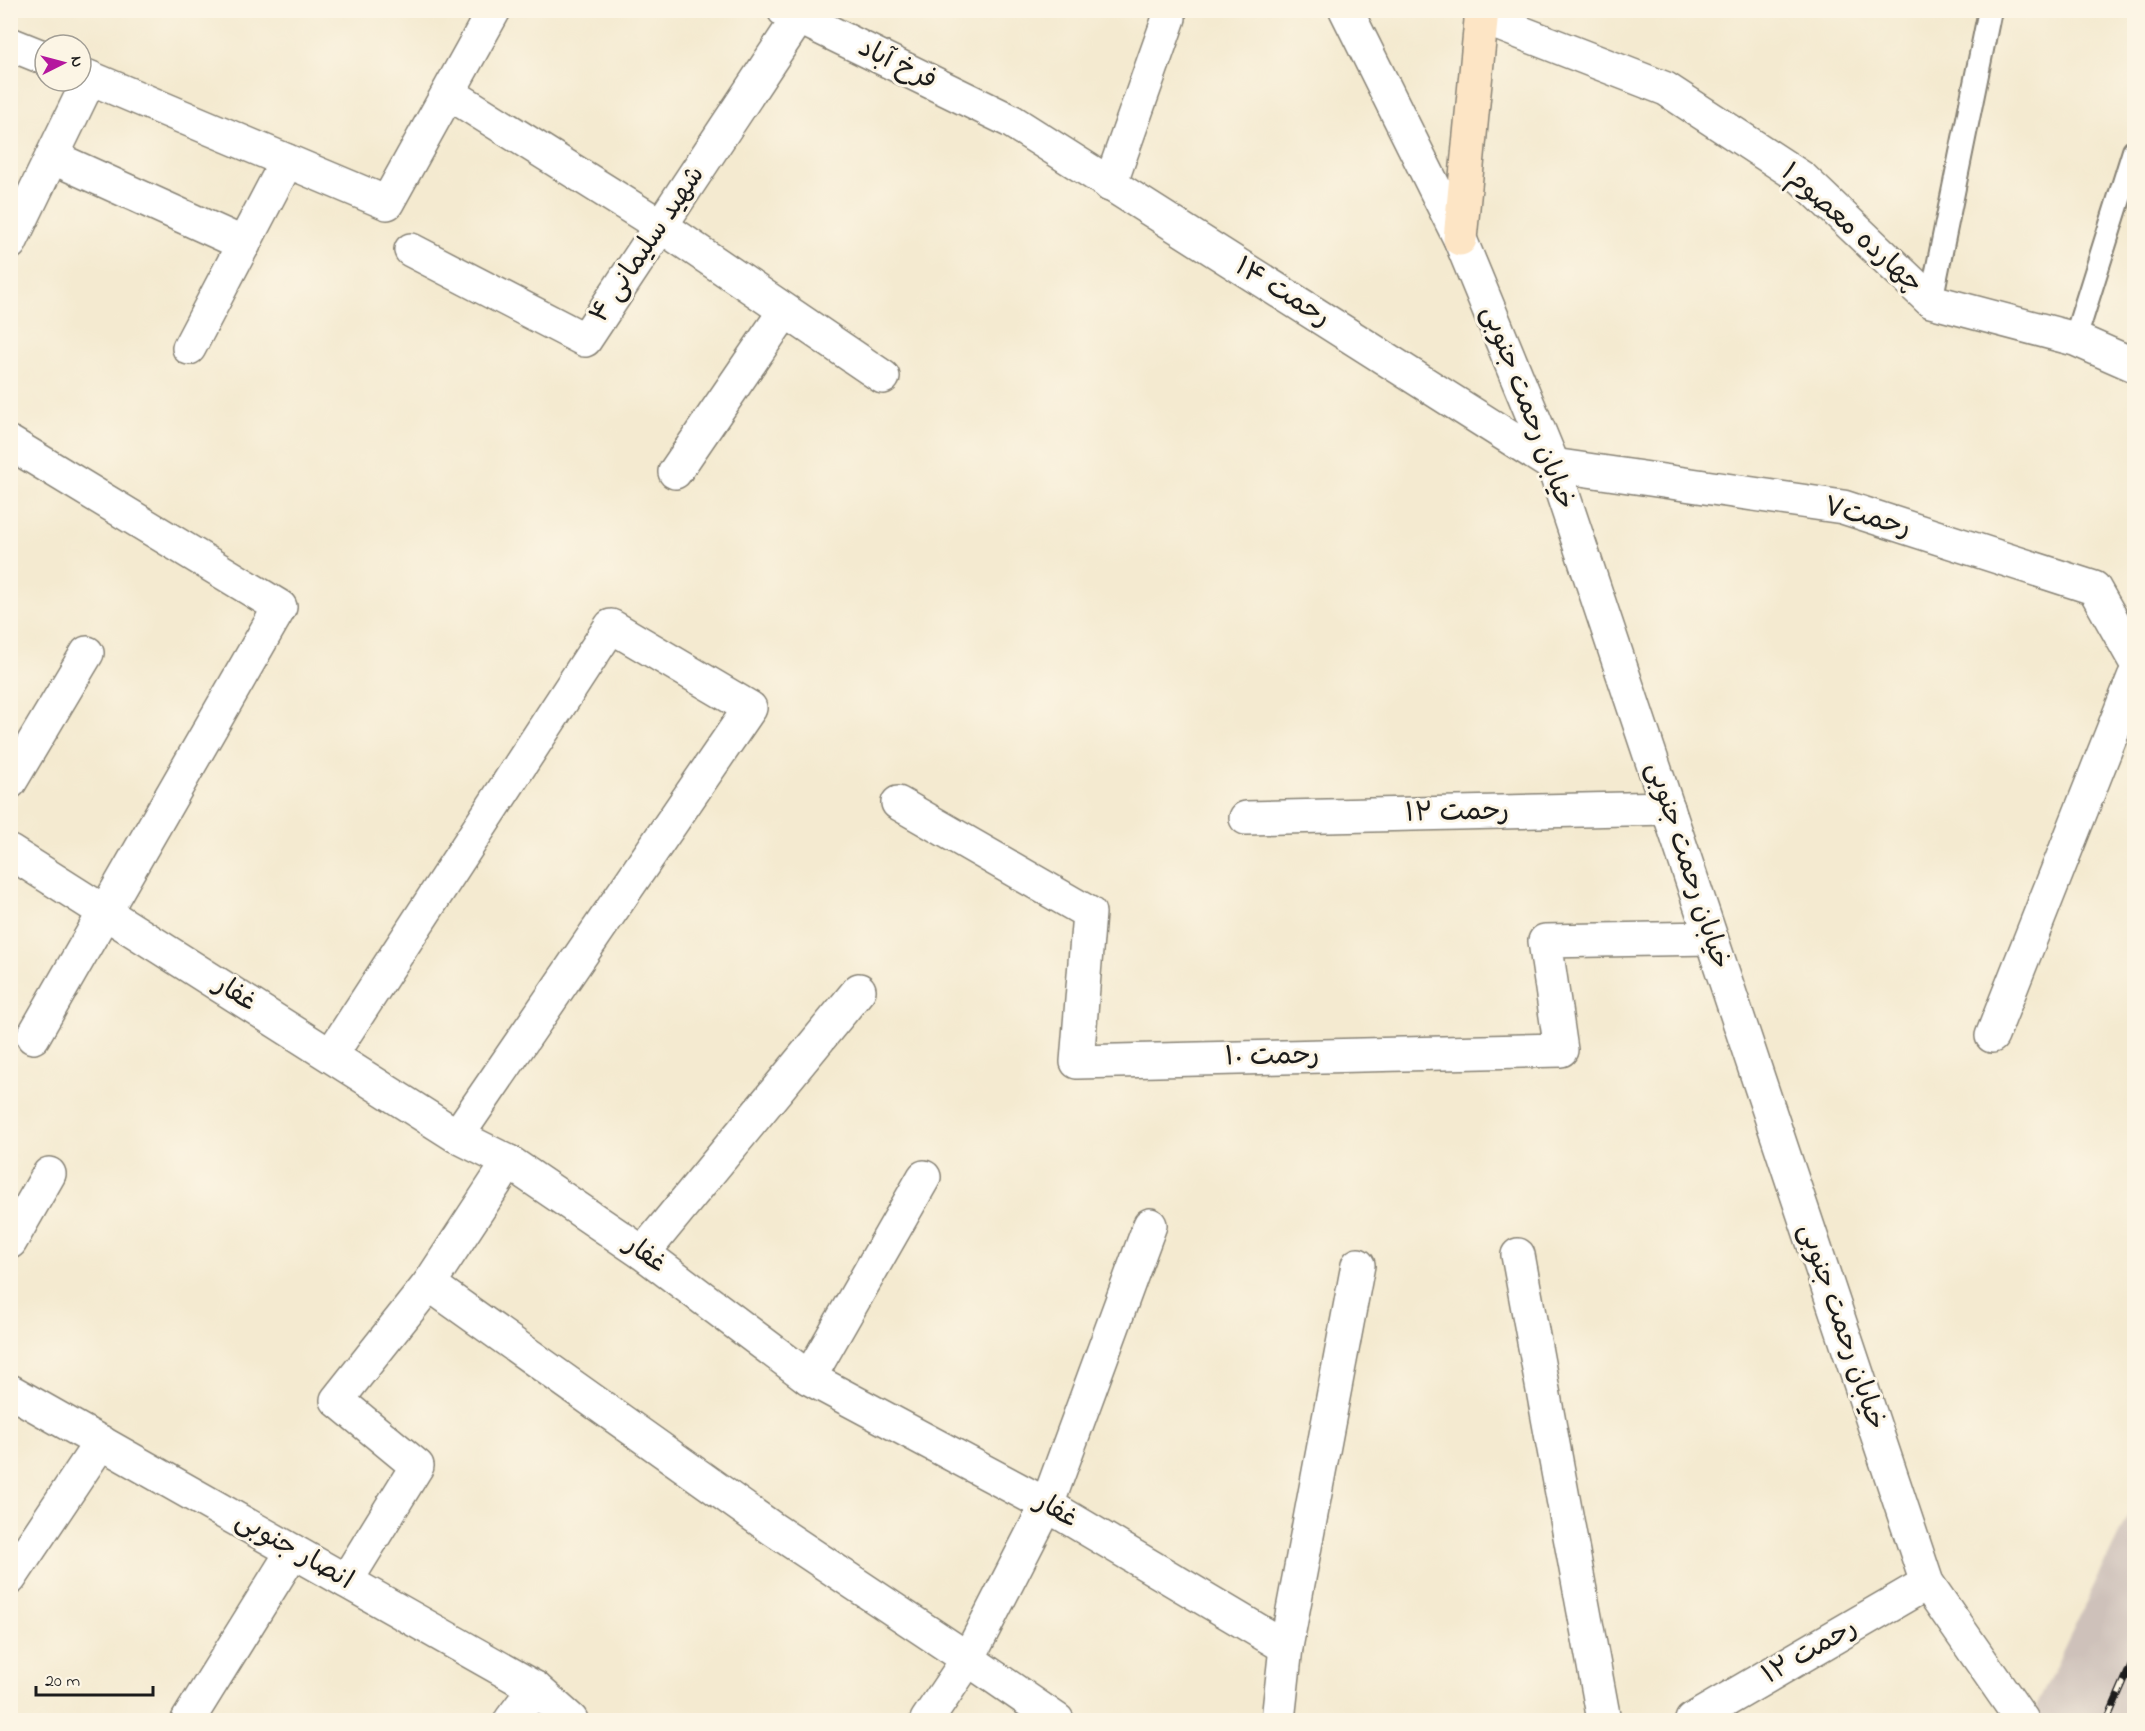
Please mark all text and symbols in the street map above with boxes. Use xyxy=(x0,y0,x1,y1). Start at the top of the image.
street label: فرخ آباد xyxy=(851,29,943,101)
north arrow xyxy=(33,33,93,93)
text: N xyxy=(63,55,88,68)
street label: چهارده معصوم۱ xyxy=(1771,154,1931,304)
street label: شهید سلیمانی ۴ xyxy=(581,158,715,332)
street label: رحمت ۱۴ xyxy=(1227,248,1337,338)
street label: خیابان رحمت جنوبی xyxy=(1470,300,1584,516)
street label: رحمت۷ xyxy=(1819,488,1915,548)
street label: خیابان رحمت جنوبی xyxy=(1635,757,1739,975)
street label: رحمت ۱۲ xyxy=(1404,793,1510,833)
street label: غفار xyxy=(204,965,264,1022)
street label: رحمت ۱۰ xyxy=(1224,1037,1320,1077)
street label: خیابان رحمت جنوبی xyxy=(1787,1219,1895,1435)
street label: غفار xyxy=(614,1225,674,1284)
street label: غفار xyxy=(1026,1482,1085,1539)
street label: انصار جنوبی xyxy=(228,1501,360,1601)
street label: رحمت ۱۲ xyxy=(1755,1609,1865,1695)
scale bar xyxy=(36,1659,153,1697)
text: 20 m xyxy=(45,1669,80,1695)

